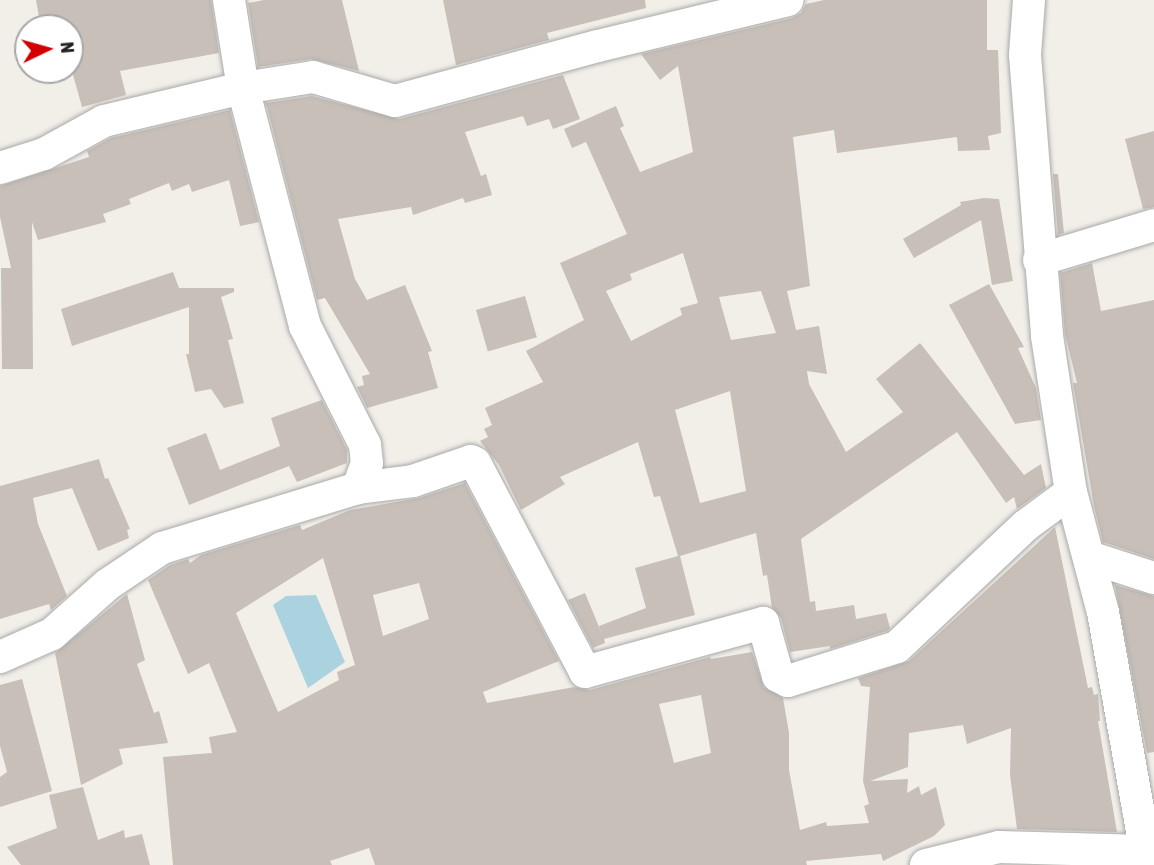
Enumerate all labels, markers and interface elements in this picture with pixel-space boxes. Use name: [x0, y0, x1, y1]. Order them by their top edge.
north arrow: [14, 14, 84, 84]
text: N: [56, 41, 79, 54]

